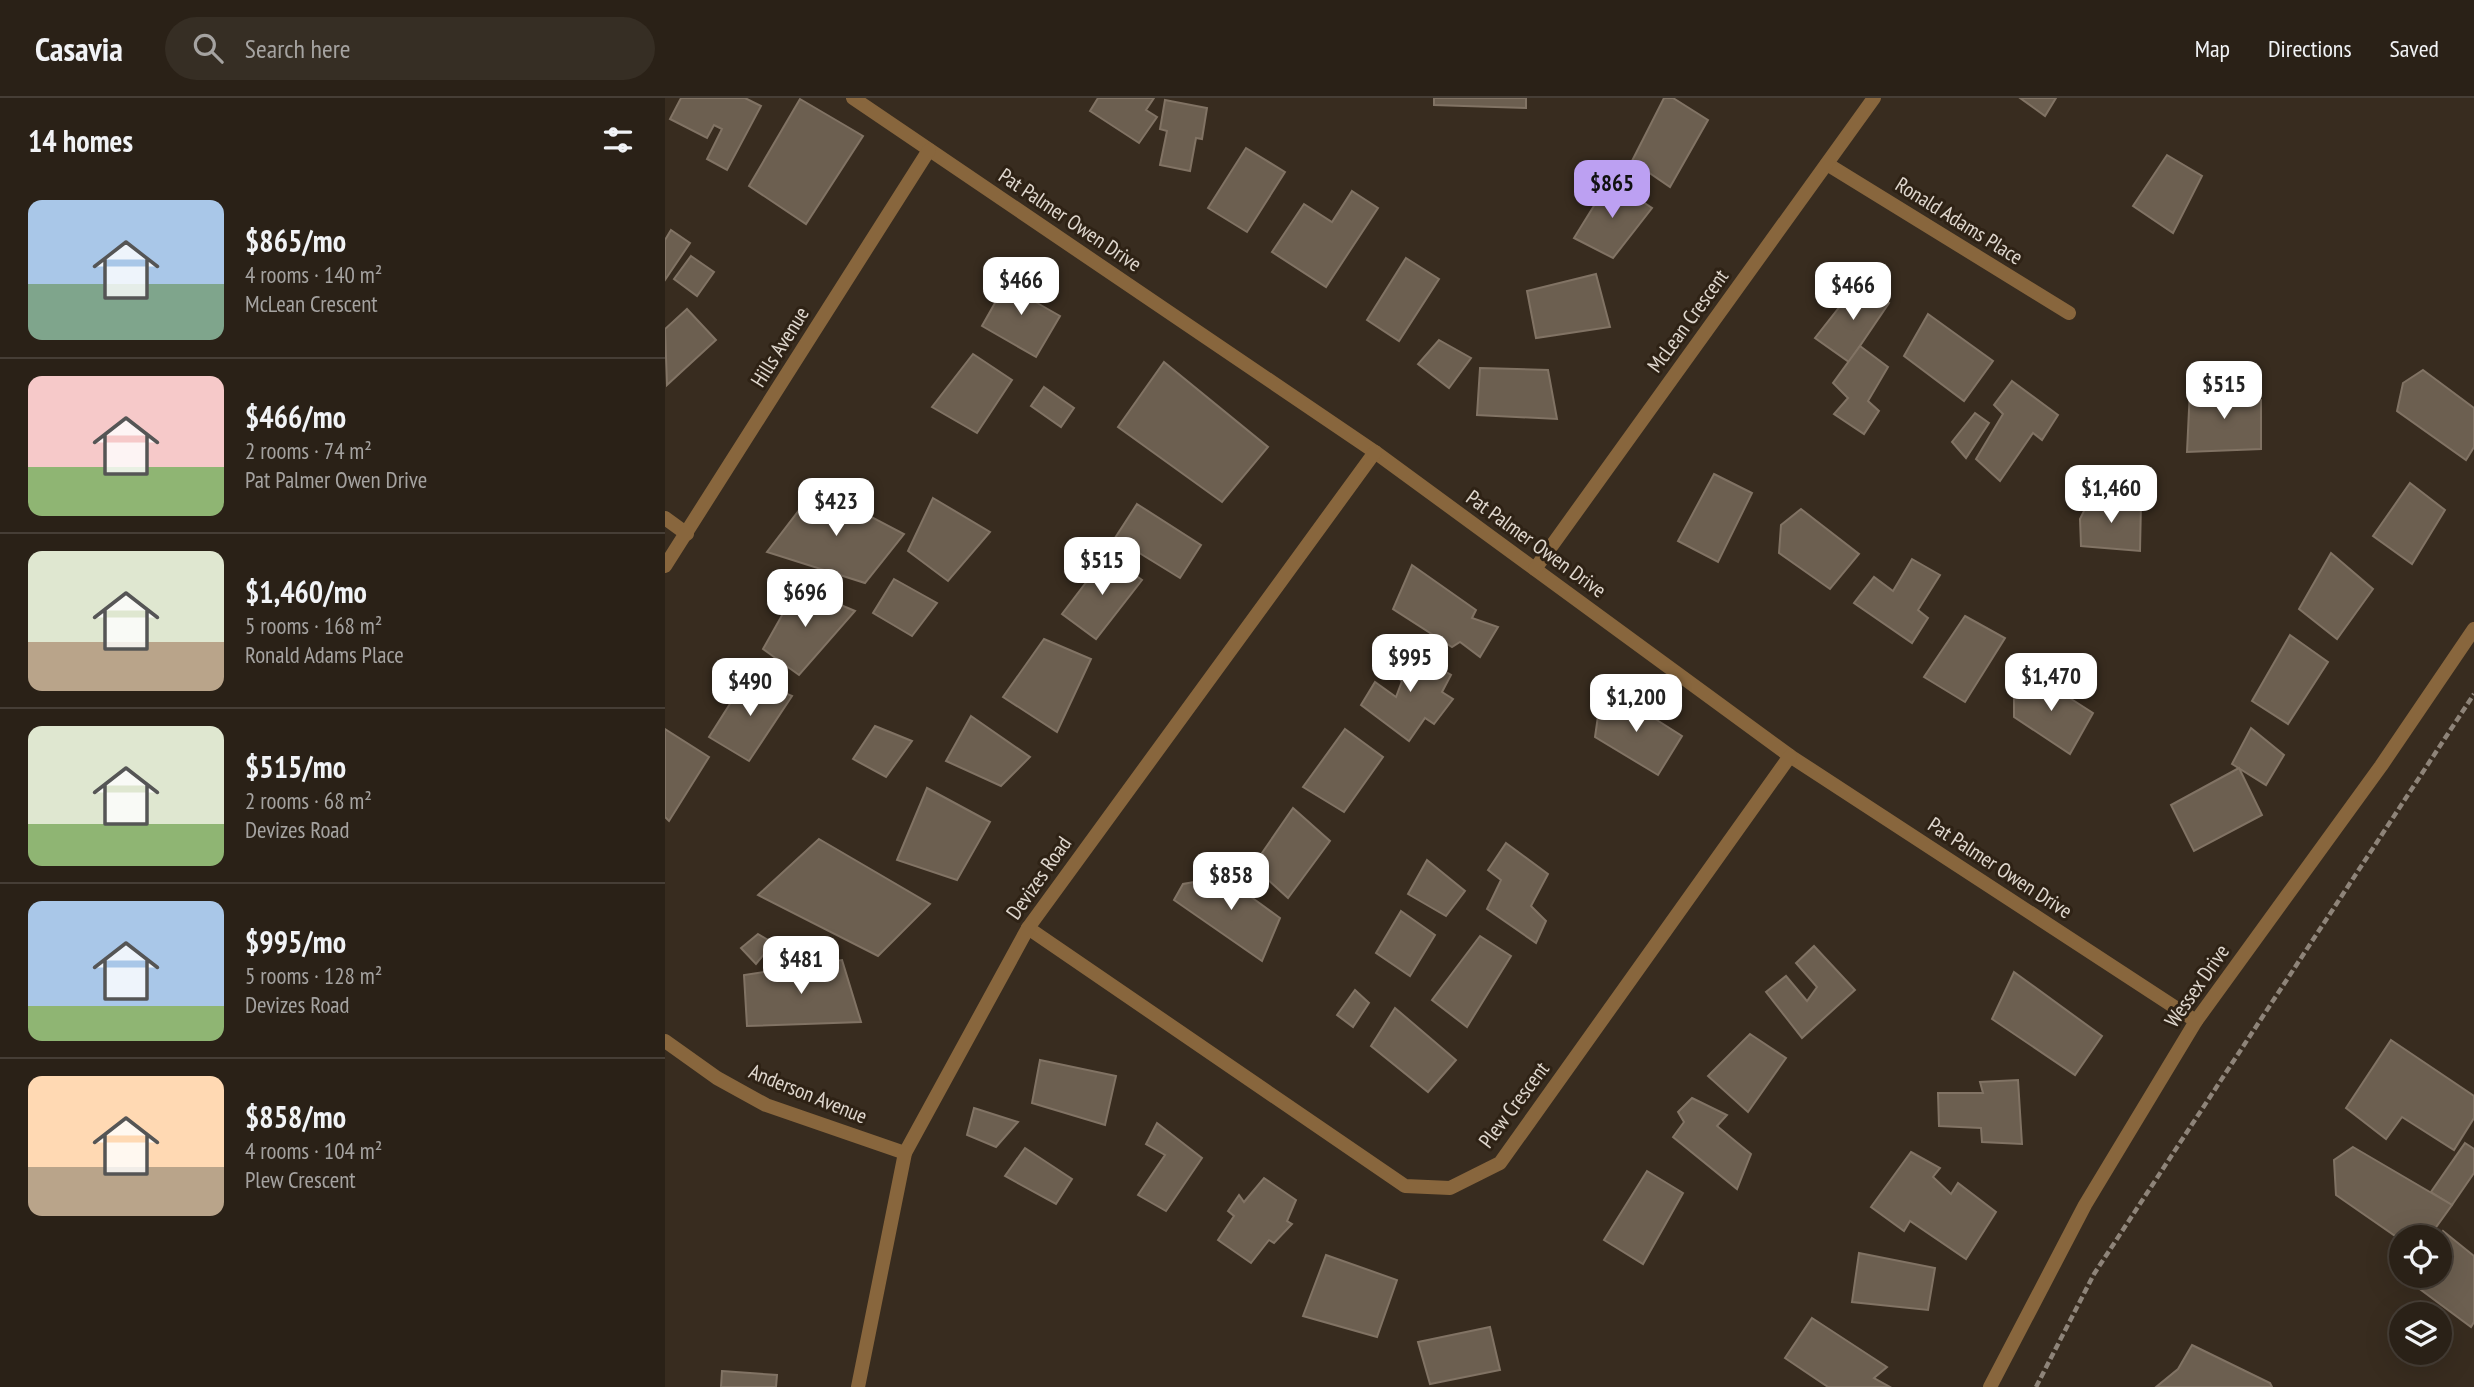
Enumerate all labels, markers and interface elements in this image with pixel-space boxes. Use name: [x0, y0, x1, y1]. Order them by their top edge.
search box: [165, 17, 655, 80]
text: Casavia: [35, 27, 123, 70]
icon: search: [189, 29, 227, 67]
text: Search here: [245, 32, 351, 65]
text: Map: [2195, 33, 2230, 64]
text: Directions: [2268, 33, 2352, 64]
text: Saved: [2390, 33, 2439, 64]
text: 14 homes: [28, 121, 133, 160]
icon: filters: [599, 121, 637, 159]
pin: $865: [1571, 160, 1653, 220]
street label: Pat Palmer Owen Drive: [994, 162, 1147, 277]
text: $865: [1590, 168, 1634, 197]
street label: Ronald Adams Place: [1891, 171, 2028, 270]
text: $865/mo: [245, 221, 346, 260]
icon: home: [84, 228, 168, 312]
pin: $466: [980, 258, 1062, 317]
text: 4 rooms · 140 m²: [245, 260, 382, 289]
pin: $466: [1812, 262, 1894, 322]
street label: McLean Crescent: [1641, 264, 1734, 378]
text: $466: [999, 265, 1043, 294]
text: $466: [1831, 270, 1875, 299]
text: McLean Crescent: [245, 289, 378, 318]
street label: Hills Avenue: [744, 302, 815, 392]
pin: $515: [2183, 362, 2265, 421]
text: $515: [2202, 369, 2246, 398]
text: $466/mo: [245, 397, 346, 436]
icon: home: [84, 404, 168, 488]
text: 2 rooms · 74 m²: [245, 436, 372, 465]
text: Pat Palmer Owen Drive: [245, 465, 427, 494]
pin: $1,460: [2054, 466, 2168, 525]
text: $1,460: [2081, 473, 2141, 502]
pin: $423: [795, 478, 877, 538]
street label: Pat Palmer Owen Drive: [1461, 484, 1612, 603]
text: $423: [814, 486, 858, 515]
pin: $515: [1061, 538, 1143, 597]
text: $515: [1080, 545, 1124, 574]
pin: $696: [764, 570, 846, 629]
text: $1,460/mo: [245, 572, 367, 611]
text: $696: [783, 577, 827, 606]
icon: home: [84, 579, 168, 663]
text: 5 rooms · 168 m²: [245, 611, 382, 640]
pin: $995: [1369, 634, 1451, 694]
text: Ronald Adams Place: [245, 640, 404, 669]
text: $995: [1388, 642, 1432, 671]
pin: $1,470: [1994, 654, 2108, 713]
pin: $490: [709, 658, 791, 718]
text: $1,470: [2021, 661, 2081, 690]
text: $490: [728, 666, 772, 695]
pin: $1,200: [1579, 674, 1693, 734]
text: $1,200: [1606, 682, 1666, 711]
text: $515/mo: [245, 747, 346, 786]
icon: home: [84, 754, 168, 838]
text: 2 rooms · 68 m²: [245, 786, 372, 815]
street label: Pat Palmer Owen Drive: [1923, 811, 2077, 924]
text: Devizes Road: [245, 815, 350, 844]
street label: Devizes Road: [1000, 831, 1077, 925]
pin: $858: [1190, 852, 1272, 912]
text: $858: [1209, 860, 1253, 889]
text: $995/mo: [245, 922, 346, 961]
icon: home: [84, 929, 168, 1013]
pin: $481: [760, 936, 842, 996]
street label: Wessex Drive: [2158, 939, 2235, 1032]
text: $481: [779, 944, 823, 973]
text: 5 rooms · 128 m²: [245, 961, 382, 990]
text: Devizes Road: [245, 990, 350, 1019]
street label: Plew Crescent: [1472, 1056, 1555, 1153]
street label: Anderson Avenue: [745, 1058, 871, 1129]
text: $858/mo: [245, 1097, 346, 1136]
icon: home: [84, 1104, 168, 1188]
text: 4 rooms · 104 m²: [245, 1136, 382, 1165]
text: Plew Crescent: [245, 1165, 356, 1194]
map controls: [2389, 1225, 2452, 1365]
button: locate: [2389, 1225, 2452, 1288]
button: layers: [2389, 1302, 2452, 1365]

